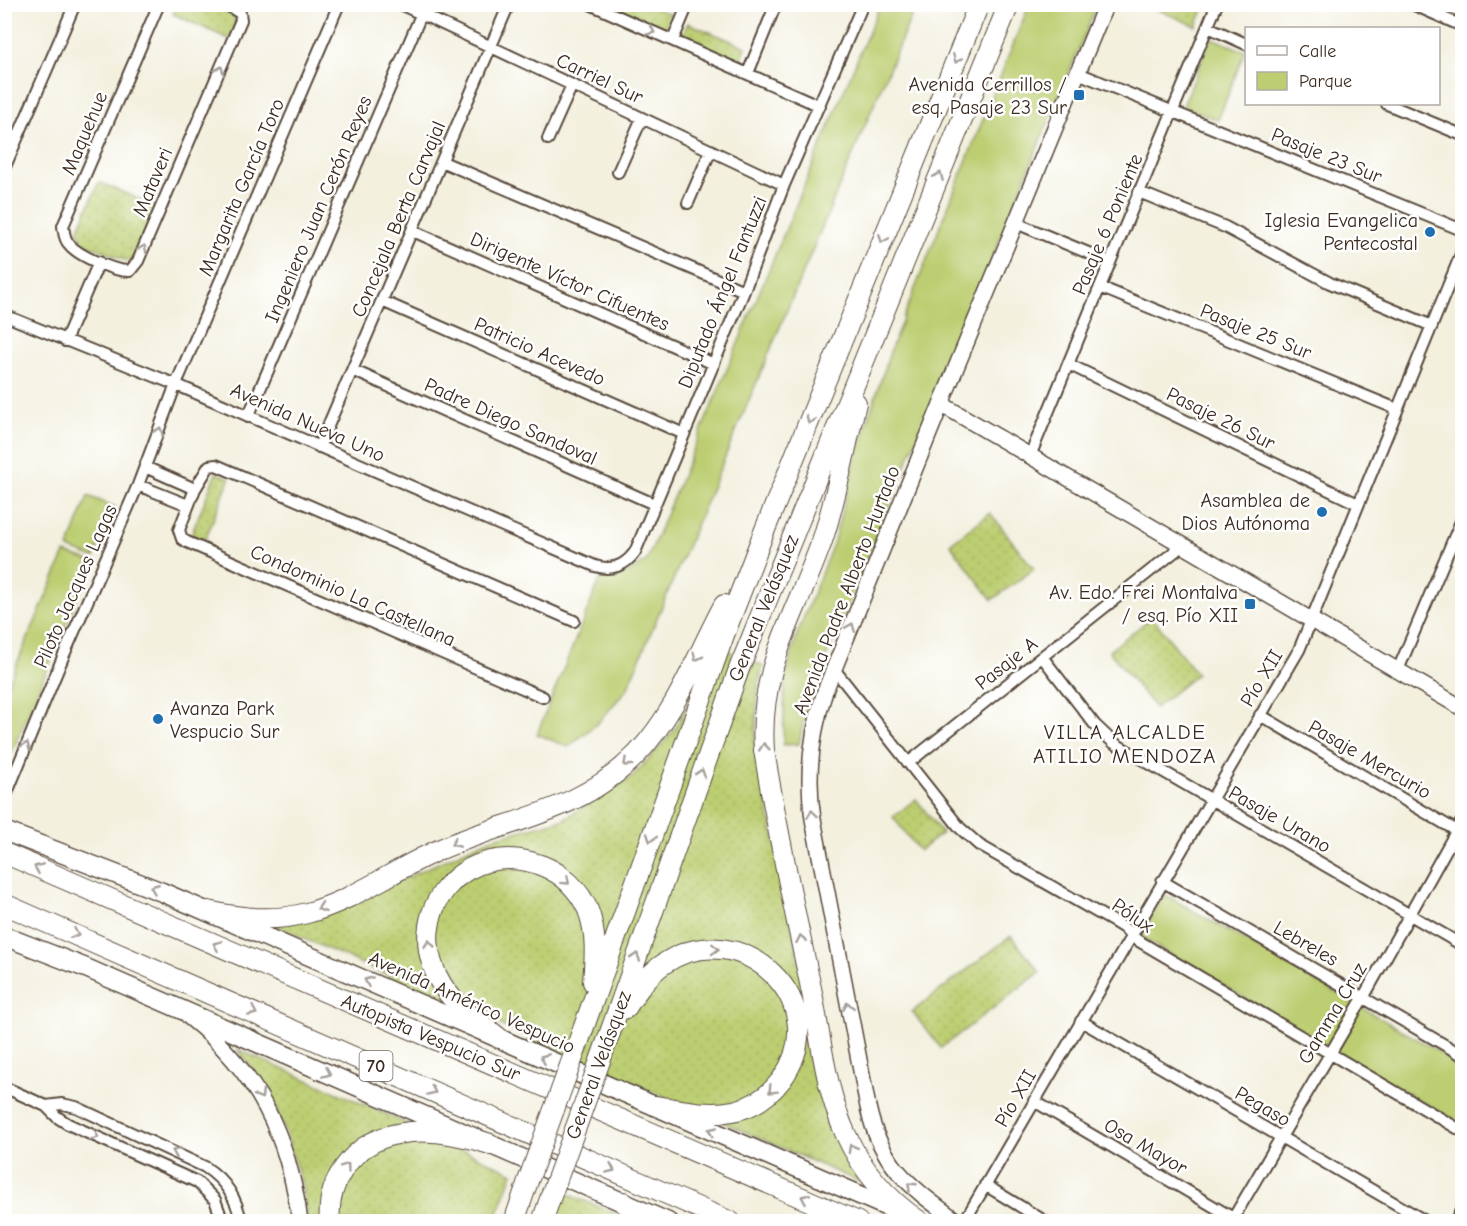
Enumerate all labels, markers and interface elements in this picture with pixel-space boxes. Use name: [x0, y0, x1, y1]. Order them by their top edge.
one-way arrow: [645, 24, 656, 36]
legend: [1245, 27, 1440, 105]
text: Calle: [1299, 41, 1336, 62]
street label: Carriel Sur: [553, 48, 647, 109]
one-way arrow: [952, 52, 964, 63]
one-way arrow: [213, 65, 225, 76]
text: Parque: [1299, 71, 1352, 92]
place label: Avenida Cerrillos / esq. Pasaje 23 Sur: [909, 73, 1067, 119]
street label: Maquehue: [57, 88, 112, 178]
marker: Avenida Cerrillos / esq. Pasaje 23 Sur: [1072, 88, 1086, 102]
street label: Ingeniero Juan Cerón Reyes: [260, 92, 377, 326]
street label: Margarita García Toro: [194, 95, 289, 279]
street label: Concejala Berta Carvajal: [347, 118, 450, 321]
street label: Pasaje 23 Sur: [1268, 123, 1385, 188]
street label: Mataveri: [128, 144, 177, 220]
street label: Pasaje 6 Poniente: [1067, 150, 1148, 298]
one-way arrow: [932, 171, 944, 182]
street label: Diputado Ángel Fantuzzi: [672, 192, 772, 392]
place label: Iglesia Evangelica Pentecostal: [1264, 209, 1418, 255]
marker: Iglesia Evangelica Pentecostal: [1423, 225, 1437, 239]
street label: Dirigente Víctor Cifuentes: [467, 227, 673, 336]
one-way arrow: [878, 233, 890, 244]
one-way arrow: [136, 244, 148, 255]
street label: Pasaje 25 Sur: [1197, 299, 1315, 364]
street label: Patricio Acevedo: [471, 312, 609, 391]
street label: Padre Diego Sandoval: [421, 373, 601, 470]
street label: Avenida Nueva Uno: [227, 378, 389, 467]
street label: Pasaje 26 Sur: [1163, 382, 1279, 455]
one-way arrow: [804, 414, 817, 424]
one-way arrow: [152, 426, 164, 437]
street label: Avenida Padre Alberto Hurtado: [788, 463, 905, 718]
place label: Asamblea de Dios Autónoma: [1181, 489, 1310, 535]
street label: Piloto Jacques Lagas: [29, 501, 122, 672]
marker: Asamblea de Dios Autónoma: [1315, 505, 1329, 519]
street label: General Velásquez: [724, 531, 803, 685]
street label: Condominio La Castellana: [247, 540, 459, 651]
place label: Av. Edo. Frei Montalva / esq. Pío XII: [1049, 581, 1238, 627]
marker: Av. Edo. Frei Montalva / esq. Pío XII: [1243, 597, 1257, 611]
one-way arrow: [844, 622, 857, 632]
street label: Pasaje A: [971, 632, 1042, 695]
street label: Pío XII: [1236, 645, 1287, 711]
one-way arrow: [693, 651, 704, 662]
place label: Avanza Park Vespucio Sur: [170, 697, 279, 743]
marker: Avanza Park Vespucio Sur: [151, 712, 165, 726]
street label: Pasaje Mercurio: [1304, 715, 1435, 804]
district label: VILLA ALCALDE ATILIO MENDOZA: [1033, 720, 1217, 768]
one-way arrow: [19, 741, 31, 752]
one-way arrow: [758, 743, 771, 752]
one-way arrow: [623, 756, 634, 767]
one-way arrow: [693, 768, 706, 779]
street label: Pasaje Urano: [1225, 781, 1335, 858]
one-way arrow: [807, 810, 819, 819]
one-way arrow: [645, 832, 658, 843]
one-way arrow: [451, 836, 462, 848]
one-way arrow: [34, 863, 45, 875]
one-way arrow: [560, 874, 570, 885]
one-way arrow: [150, 884, 161, 896]
street label: Pólux: [1108, 893, 1158, 938]
one-way arrow: [316, 901, 327, 914]
street label: Lebreles: [1269, 916, 1342, 971]
one-way arrow: [68, 927, 79, 939]
one-way arrow: [795, 934, 808, 944]
one-way arrow: [423, 939, 436, 948]
one-way arrow: [213, 940, 224, 952]
one-way arrow: [711, 943, 720, 956]
street label: Avenida Américo Vespucio: [365, 946, 579, 1058]
one-way arrow: [629, 952, 642, 963]
street label: Gamma Cruz: [1293, 958, 1372, 1068]
one-way arrow: [363, 976, 374, 988]
street label: General Velásquez: [561, 988, 636, 1142]
street label: Autopista Vespucio Sur: [338, 989, 524, 1086]
one-way arrow: [842, 1001, 855, 1011]
one-way arrow: [247, 1005, 258, 1017]
road number: 70: [360, 1051, 392, 1081]
one-way arrow: [540, 1053, 551, 1065]
street label: Pío XII: [990, 1065, 1041, 1131]
one-way arrow: [321, 1066, 332, 1078]
street label: Pegaso: [1231, 1081, 1295, 1131]
one-way arrow: [768, 1082, 779, 1093]
one-way arrow: [426, 1083, 437, 1095]
one-way arrow: [253, 1089, 265, 1099]
street label: Osa Mayor: [1100, 1113, 1192, 1180]
one-way arrow: [707, 1126, 718, 1138]
one-way arrow: [89, 1129, 100, 1141]
one-way arrow: [848, 1143, 859, 1154]
one-way arrow: [171, 1148, 182, 1160]
one-way arrow: [604, 1161, 615, 1173]
one-way arrow: [339, 1162, 350, 1173]
one-way arrow: [908, 1182, 918, 1193]
one-way arrow: [800, 1193, 811, 1205]

